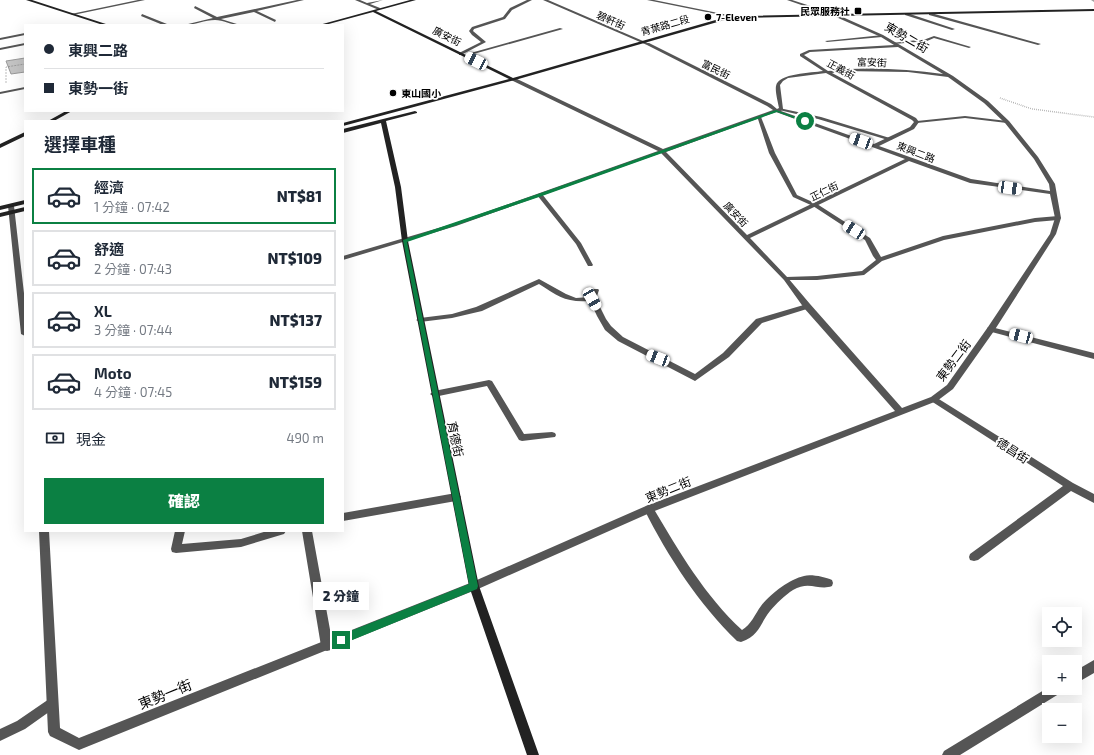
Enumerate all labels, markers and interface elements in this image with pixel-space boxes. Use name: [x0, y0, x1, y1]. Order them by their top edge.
place label: 民眾服務社: [800, 5, 850, 17]
marker: 民眾服務社: [853, 6, 863, 16]
street label: 碧軒街: [595, 9, 627, 31]
place label: 7-Eleven: [716, 11, 757, 23]
street label: 青葉路二段: [639, 12, 691, 38]
marker: 7-Eleven: [703, 12, 713, 22]
street label: 東勢二街: [883, 19, 931, 55]
street label: 廣安街: [431, 24, 463, 48]
text: 東興二路: [68, 41, 128, 59]
car: [463, 50, 489, 72]
street label: 富安街: [857, 55, 887, 69]
street label: 富民街: [700, 57, 732, 81]
street label: 正義街: [825, 57, 857, 81]
text: 東勢一街: [68, 79, 128, 97]
place label: 東山國小: [401, 87, 442, 99]
marker: 東山國小: [388, 88, 398, 98]
route start: [796, 112, 814, 130]
car: [848, 131, 874, 151]
text: 選擇車種: [44, 133, 116, 155]
street label: 東興二路: [895, 139, 937, 165]
icon: car: [46, 178, 82, 214]
text: 經濟: [94, 178, 124, 196]
street label: 正仁街: [808, 179, 840, 203]
car: [997, 180, 1023, 196]
text: NT$81: [277, 187, 322, 205]
text: 1 分鐘 · 07:42: [94, 199, 170, 215]
street label: 廣安街: [721, 199, 751, 229]
car: [841, 218, 867, 242]
icon: car: [46, 240, 82, 276]
text: 舒適: [94, 240, 124, 258]
text: NT$109: [268, 249, 322, 267]
text: 2 分鐘 · 07:43: [94, 261, 172, 277]
car: [581, 286, 603, 312]
icon: car: [46, 302, 82, 338]
text: XL: [94, 302, 112, 320]
text: NT$137: [270, 311, 322, 329]
text: 3 分鐘 · 07:44: [94, 322, 173, 338]
car: [1008, 327, 1034, 345]
street label: 東勢二街: [933, 337, 973, 383]
car: [645, 348, 671, 368]
icon: car: [46, 364, 82, 400]
text: Moto: [94, 364, 132, 382]
text: NT$159: [269, 373, 322, 391]
text: 4 分鐘 · 07:45: [94, 384, 172, 400]
street label: 育德街: [445, 420, 467, 458]
icon: cash: [44, 427, 66, 449]
text: 現金: [76, 430, 106, 448]
text: 490 m: [286, 430, 324, 446]
street label: 德昌街: [994, 434, 1032, 466]
street label: 東勢二街: [643, 474, 693, 504]
button: 確認: [44, 478, 324, 524]
callout: 2 分鐘: [313, 582, 369, 610]
text: 2 分鐘: [323, 588, 359, 604]
map controls: [1042, 607, 1082, 743]
button: locate: [1042, 607, 1082, 647]
route end: [332, 631, 350, 649]
button: +: [1042, 655, 1082, 695]
street label: 東勢一街: [136, 676, 194, 712]
button: −: [1042, 703, 1082, 743]

